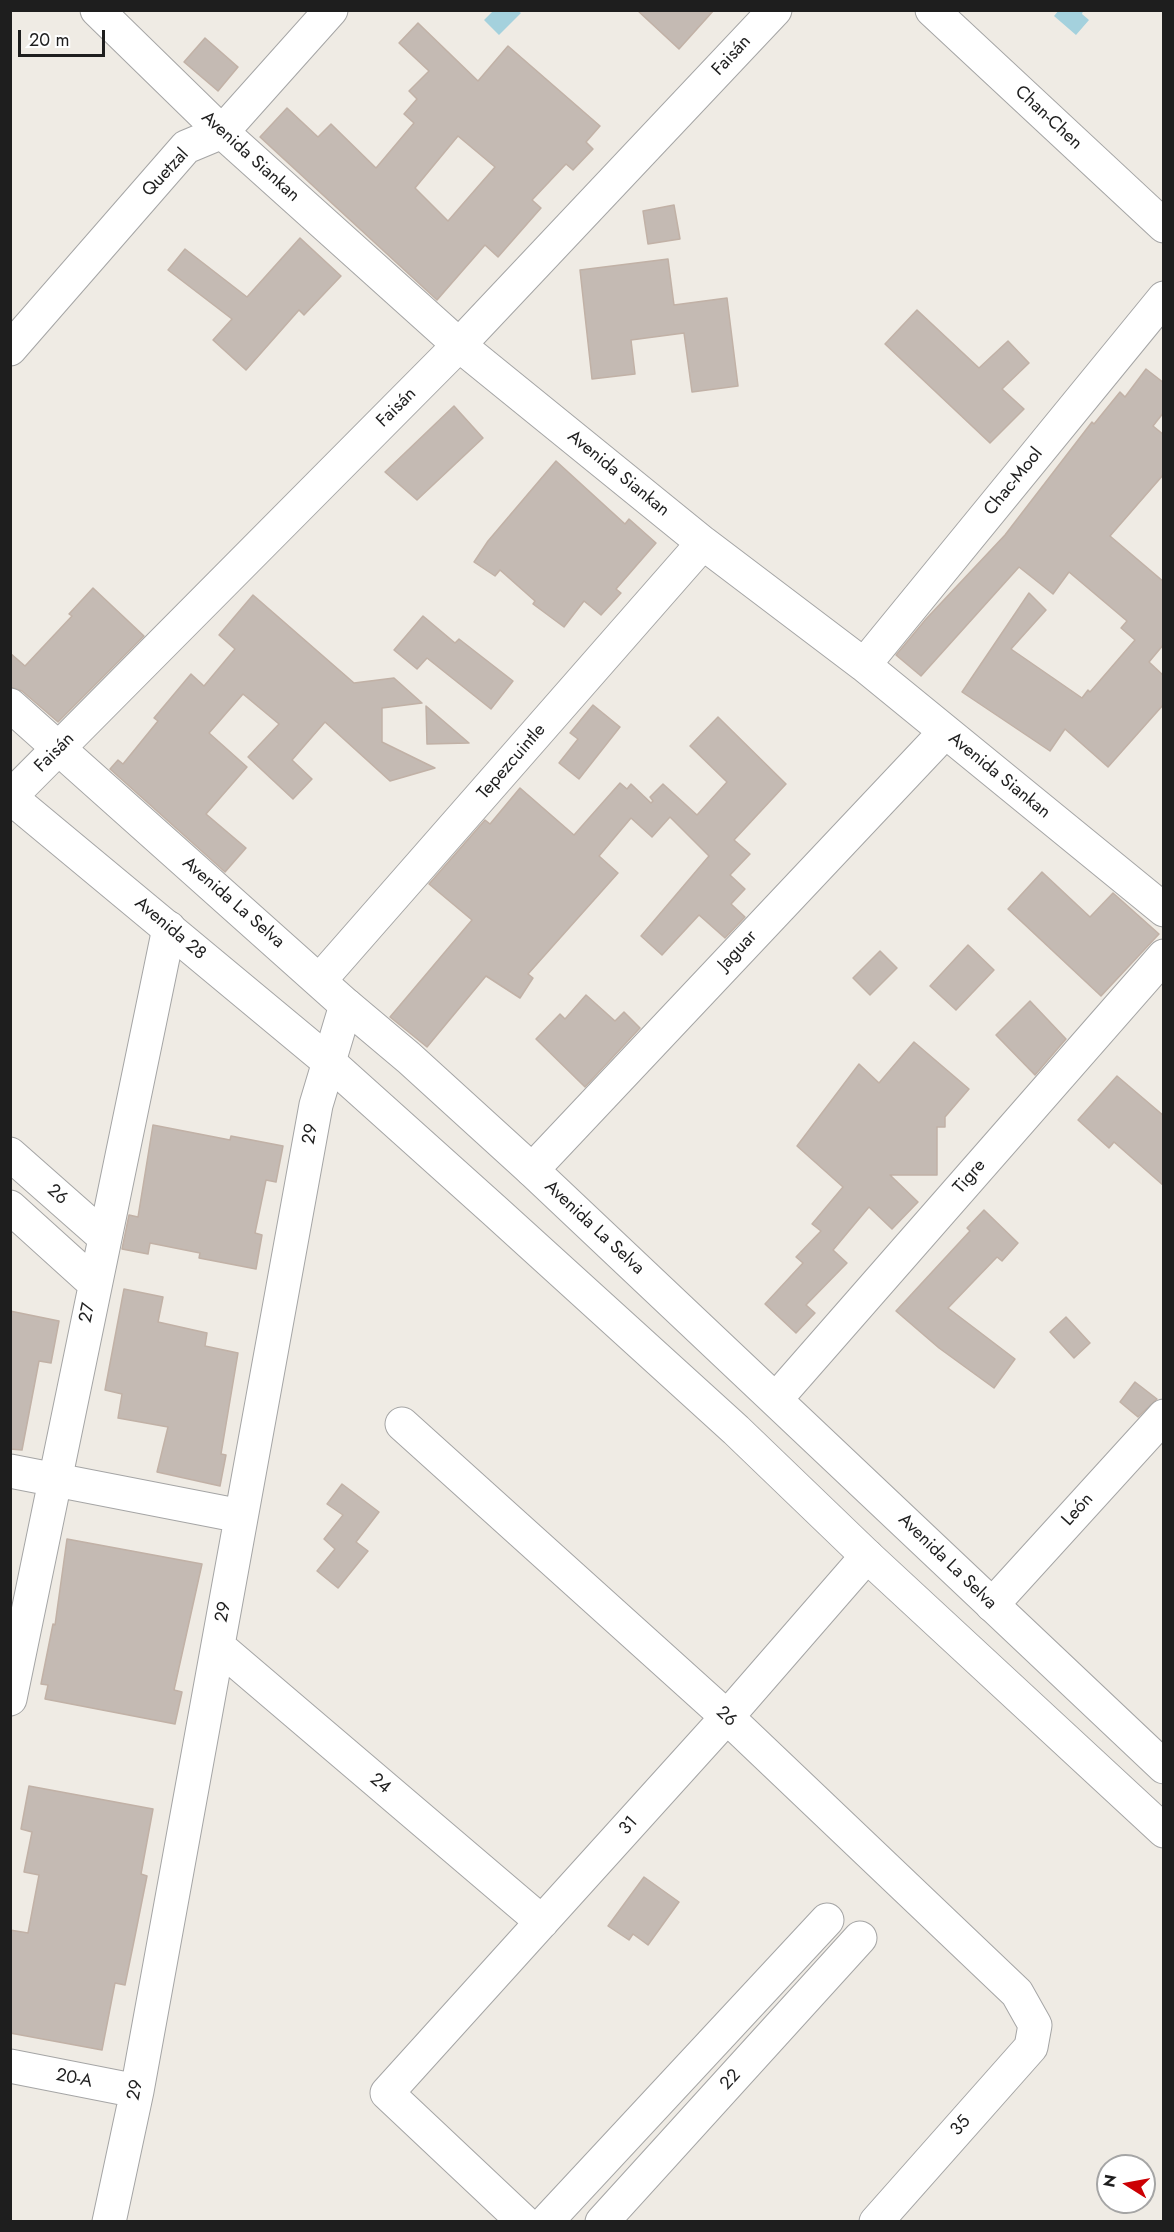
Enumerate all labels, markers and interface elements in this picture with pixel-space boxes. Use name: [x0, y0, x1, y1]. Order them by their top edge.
scale bar: [21, 18, 108, 56]
text: 20 m: [29, 27, 69, 53]
street label: Faisán: [708, 31, 756, 81]
street label: Chan-Chen: [1010, 81, 1086, 155]
street label: Avenida Siankan: [196, 107, 304, 207]
street label: Quetzal: [138, 144, 194, 202]
street label: Faisán: [373, 384, 421, 432]
street label: Avenida Siankan: [563, 426, 673, 522]
street label: Chac-Mool: [980, 444, 1048, 520]
street label: Tepezcuintle: [473, 720, 551, 804]
street label: Avenida Siankan: [944, 728, 1054, 824]
street label: Faisán: [31, 729, 79, 777]
street label: Avenida La Selva: [177, 853, 289, 953]
street label: Avenida 28: [130, 893, 210, 965]
street label: Jaguar: [714, 926, 762, 976]
street label: 29: [299, 1122, 323, 1146]
street label: Tigre: [949, 1155, 991, 1199]
street label: Avenida La Selva: [540, 1176, 648, 1280]
street label: 26: [42, 1180, 72, 1210]
street label: 27: [75, 1301, 101, 1325]
street label: León: [1058, 1489, 1098, 1531]
street label: Avenida La Selva: [893, 1510, 1001, 1614]
street label: 29: [211, 1600, 237, 1624]
street label: 26: [711, 1702, 741, 1732]
street label: 24: [365, 1769, 395, 1799]
street label: 31: [615, 1812, 643, 1840]
street label: 20-A: [54, 2065, 94, 2093]
street label: 22: [716, 2065, 746, 2095]
street label: 29: [123, 2078, 149, 2102]
street label: 35: [946, 2111, 976, 2141]
north arrow: [1096, 2154, 1156, 2214]
text: N: [1097, 2172, 1122, 2189]

